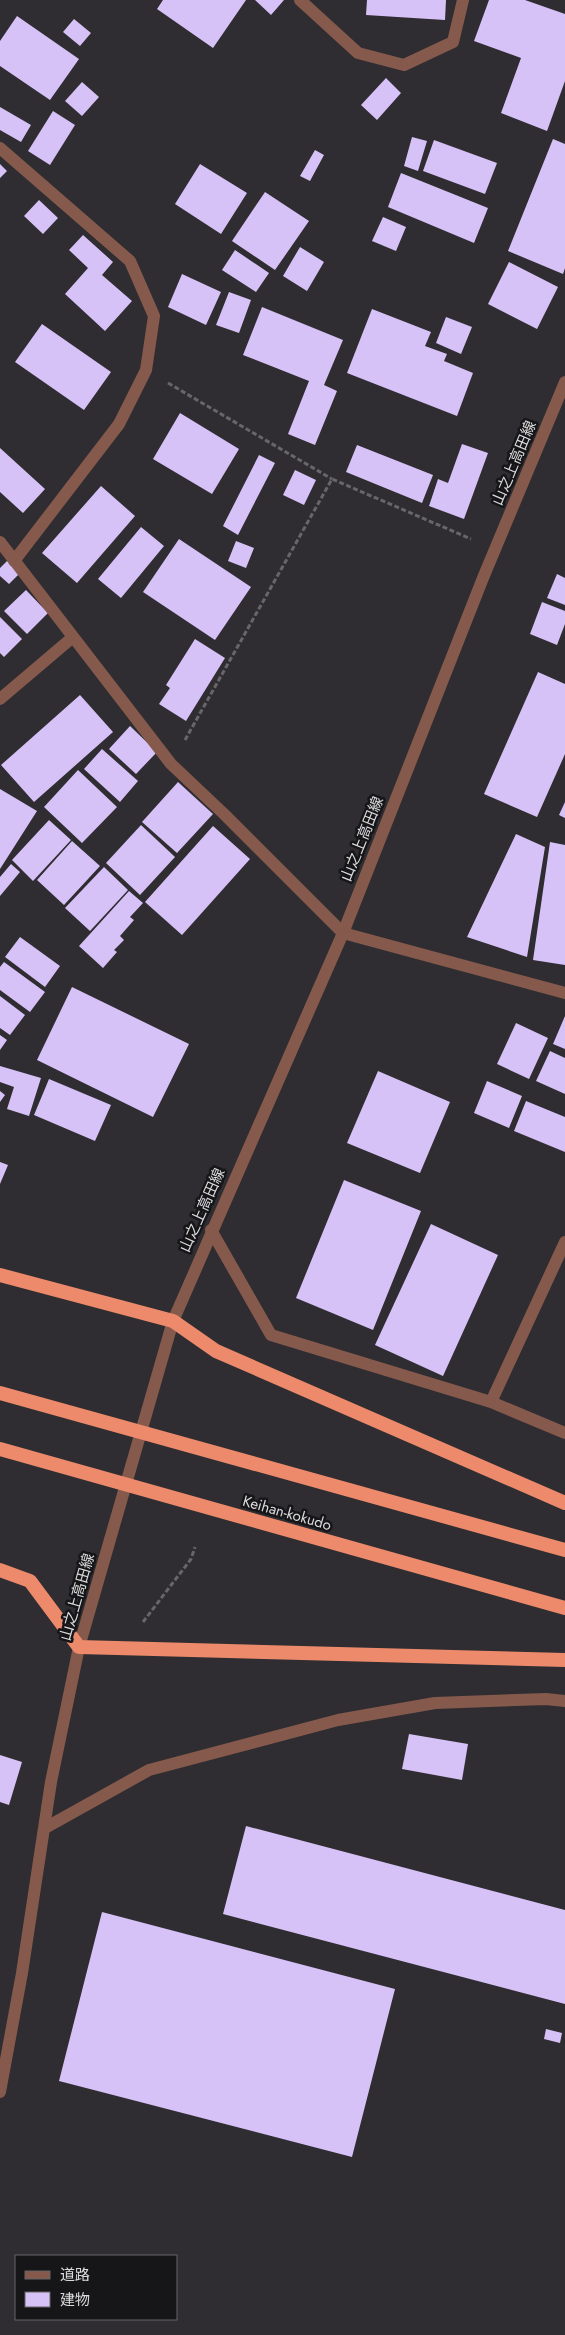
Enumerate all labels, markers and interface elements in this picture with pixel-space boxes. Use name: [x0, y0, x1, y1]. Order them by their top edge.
street label: 山之上高田線: [486, 417, 542, 509]
street label: 山之上高田線: [335, 793, 389, 885]
street label: 山之上高田線: [174, 1164, 230, 1256]
street label: Keihan-kokudo: [240, 1490, 334, 1536]
street label: 山之上高田線: [54, 1551, 100, 1643]
legend: [15, 2255, 178, 2320]
text: 道路: [60, 2264, 90, 2286]
text: 建物: [60, 2289, 90, 2311]

